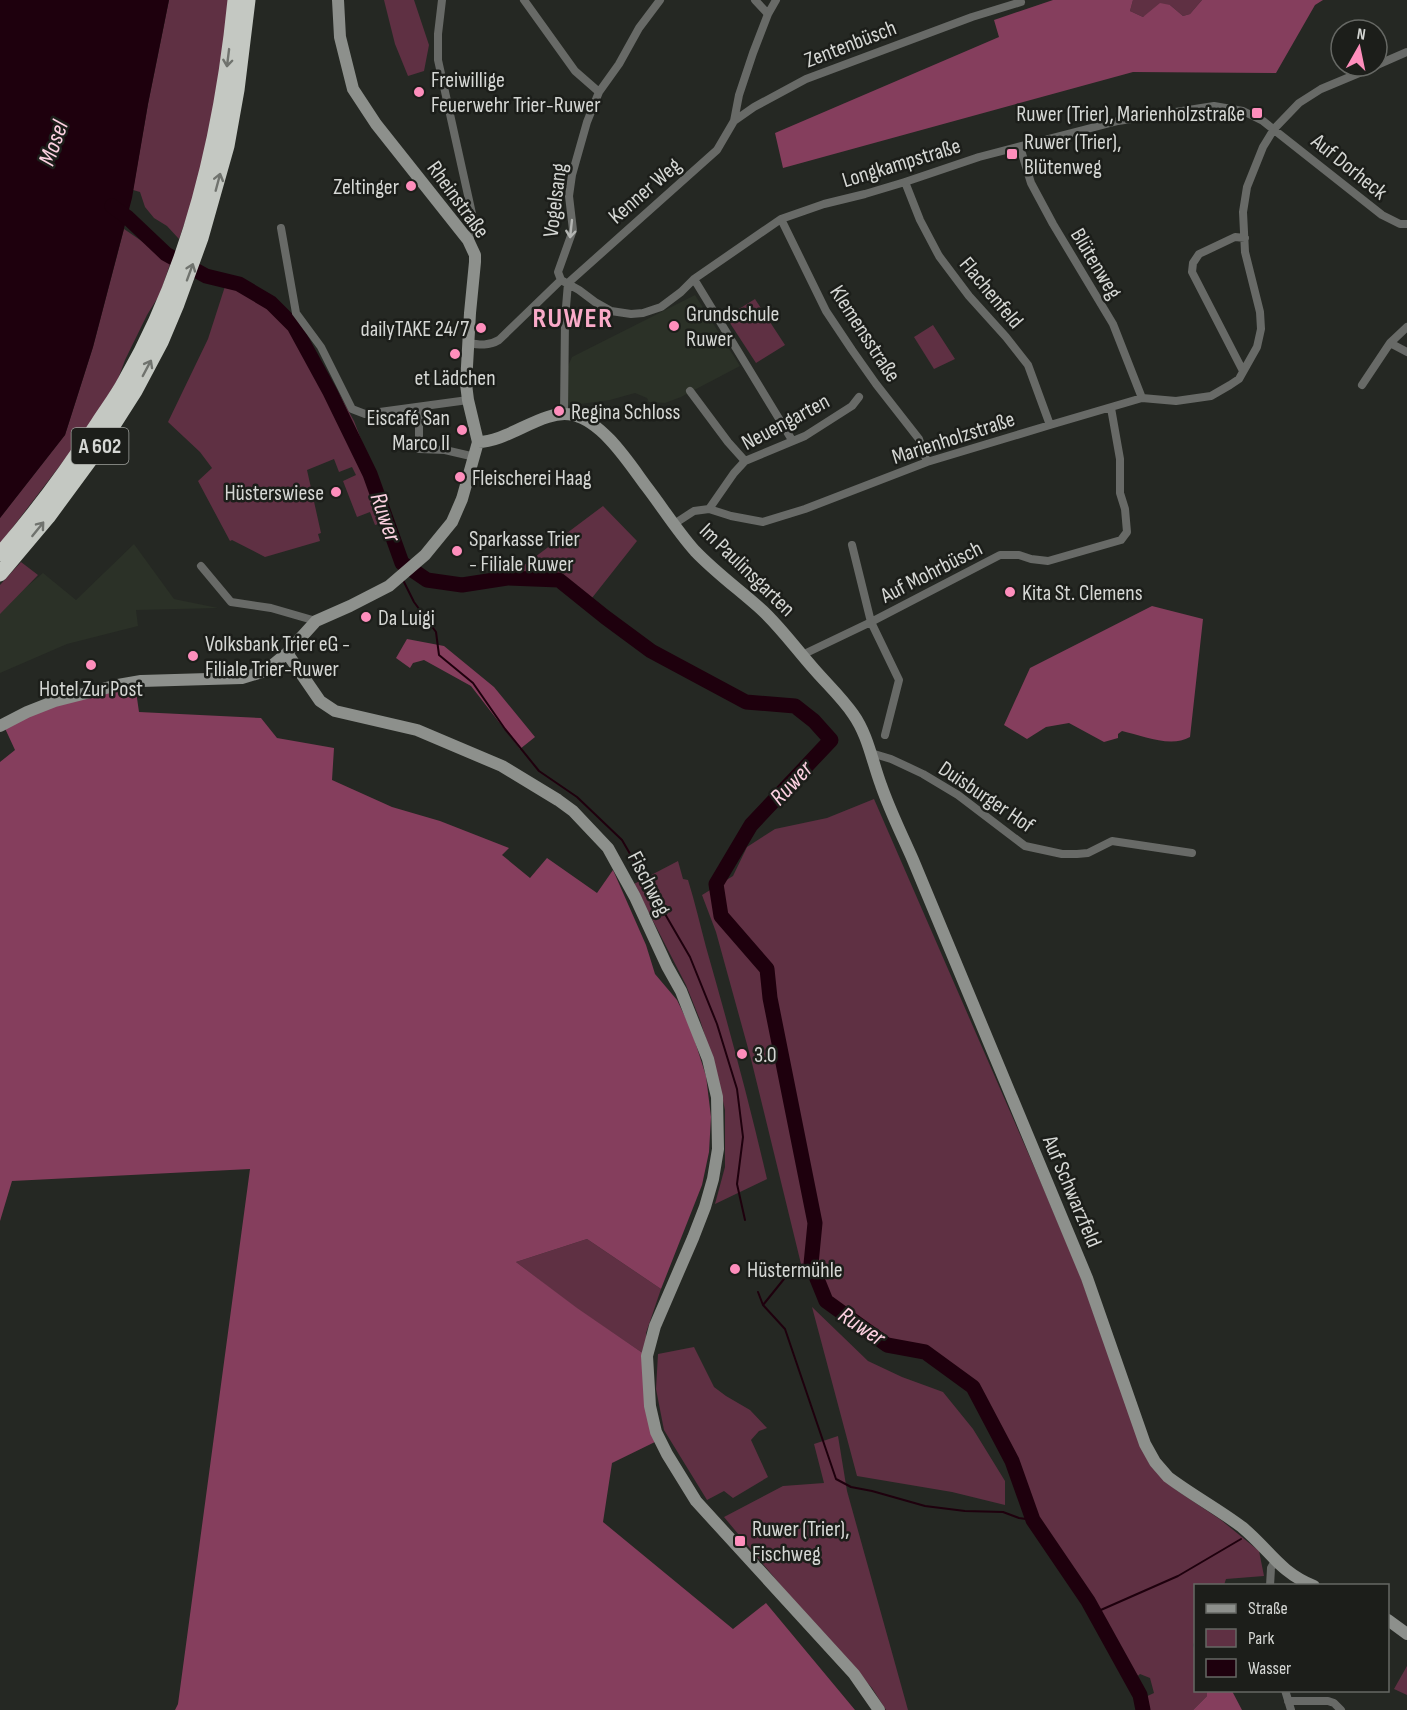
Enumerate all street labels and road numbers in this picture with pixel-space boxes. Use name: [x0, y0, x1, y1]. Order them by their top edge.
street label: Zentenbüsch: [801, 15, 900, 74]
street label: Auf Dorheck: [1305, 128, 1393, 206]
street label: Longkampstraße: [839, 133, 964, 194]
street label: Kenner Weg: [603, 152, 687, 230]
street label: Rheinstraße: [421, 156, 495, 244]
street label: Vogelsang: [538, 161, 573, 239]
street label: Blütenweg: [1064, 223, 1127, 304]
street label: Flachenfeld: [953, 252, 1029, 334]
street label: Klemensstraße: [823, 280, 906, 387]
street label: Neuengarten: [737, 388, 834, 457]
street label: Marienholzstraße: [888, 406, 1018, 471]
road number: A 602: [72, 428, 128, 464]
street label: Im Paulinsgarten: [693, 518, 801, 622]
street label: Auf Mohrbüsch: [875, 535, 987, 610]
street label: Duisburger Hof: [933, 755, 1040, 840]
street label: Fischweg: [621, 847, 676, 921]
street label: Auf Schwarzfeld: [1036, 1131, 1107, 1252]

